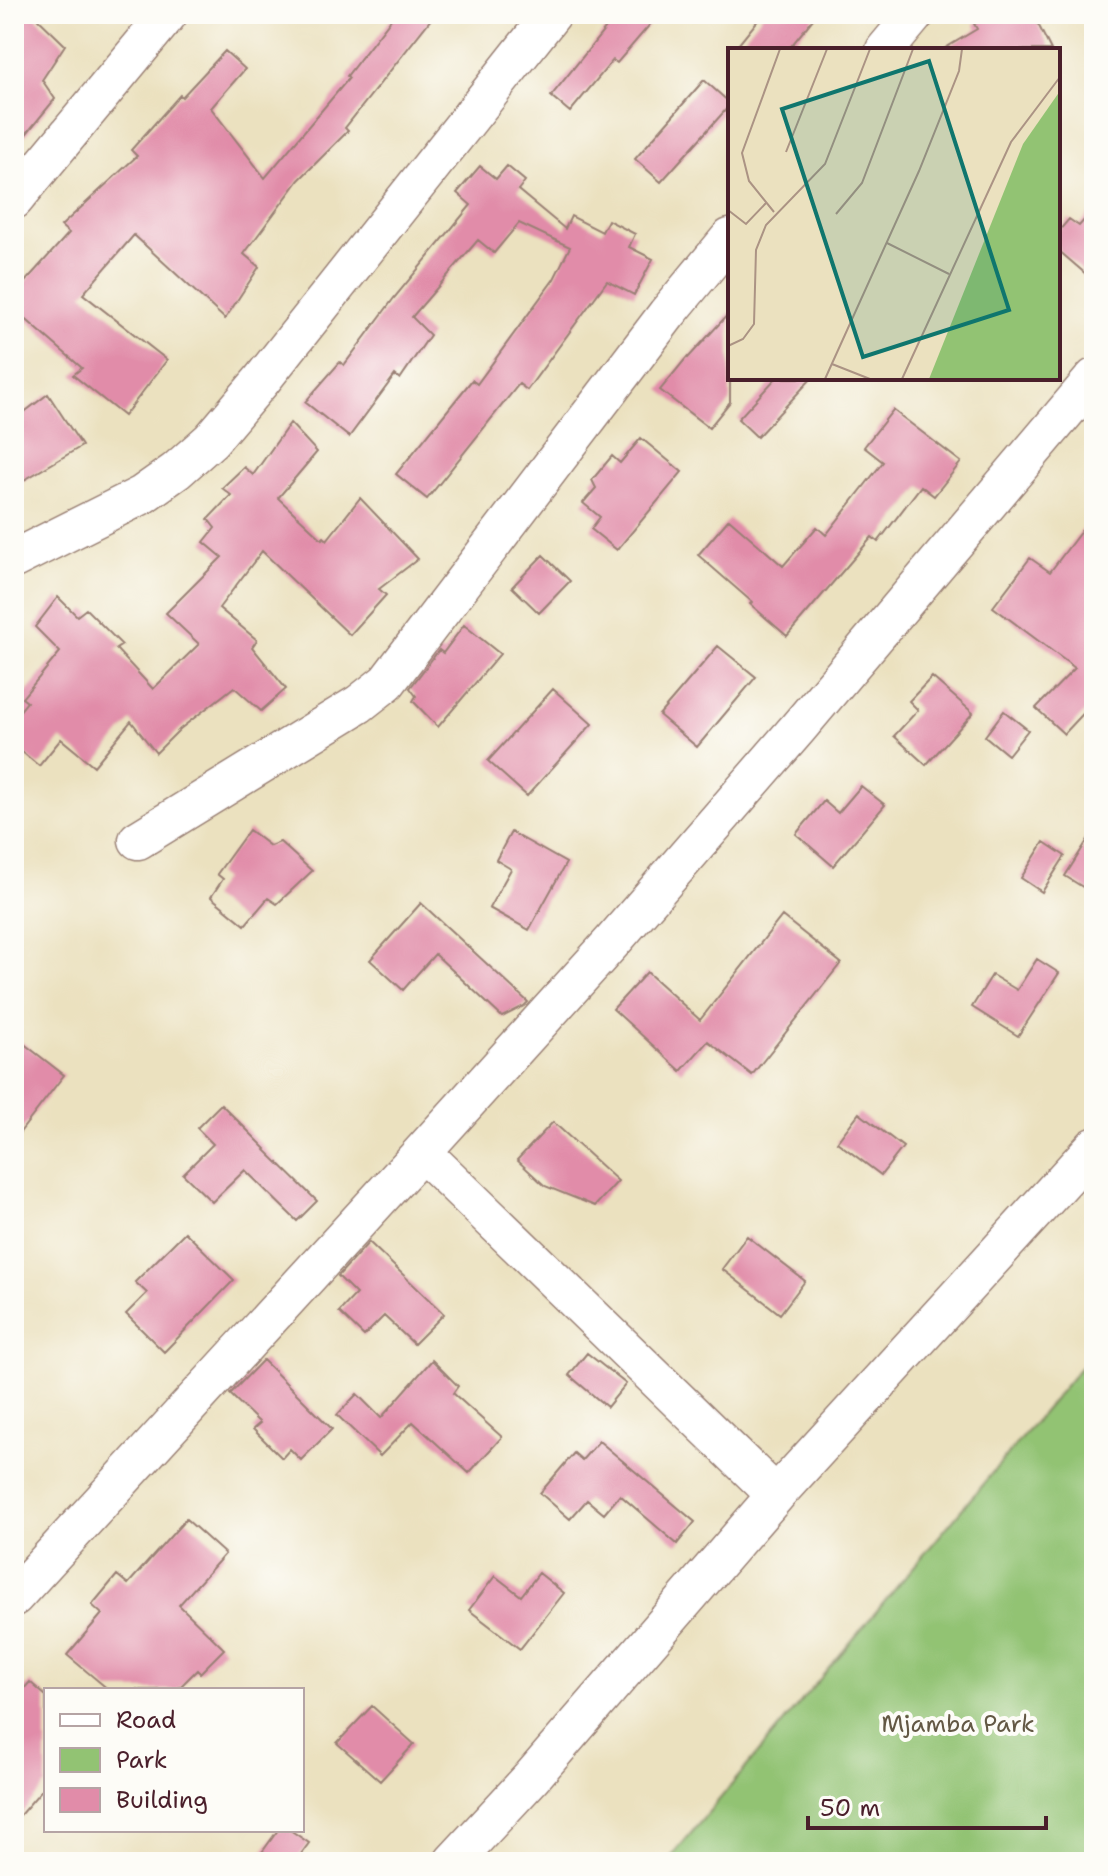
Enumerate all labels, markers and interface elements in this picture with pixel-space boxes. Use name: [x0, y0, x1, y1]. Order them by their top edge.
inset map: [728, 48, 1060, 380]
legend: [44, 1688, 304, 1832]
text: Road: [116, 1704, 176, 1736]
park label: Mjamba Park: [881, 1708, 1035, 1740]
text: Park: [116, 1744, 168, 1776]
scale bar: [808, 1780, 1046, 1830]
text: Building: [116, 1784, 208, 1816]
text: 50 m: [820, 1792, 880, 1824]

